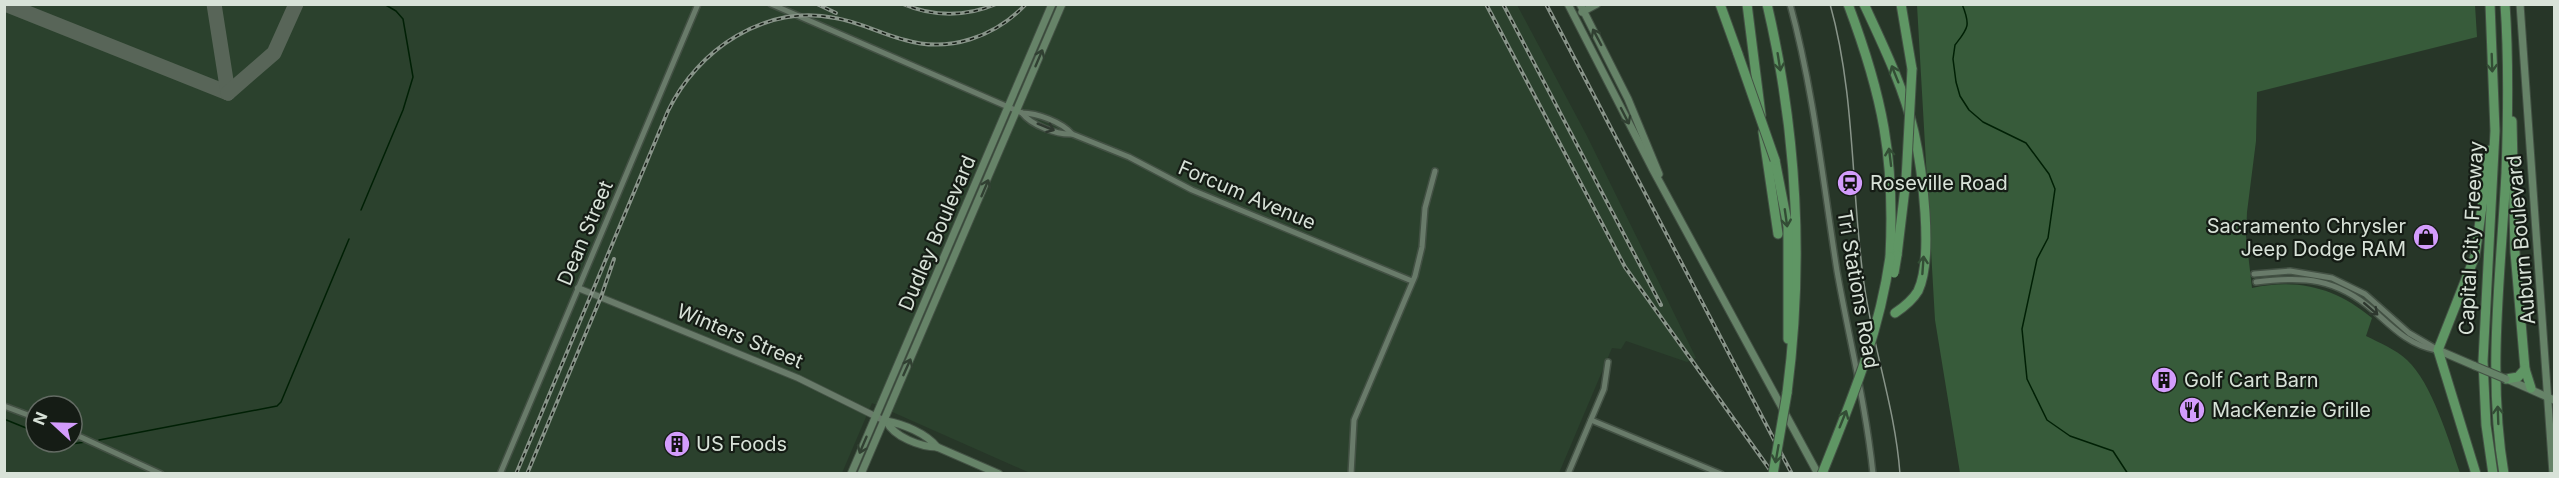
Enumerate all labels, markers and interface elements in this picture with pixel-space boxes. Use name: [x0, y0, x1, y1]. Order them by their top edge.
one-way arrow: [1591, 29, 1603, 46]
one-way arrow: [1034, 49, 1045, 67]
one-way arrow: [1774, 51, 1785, 71]
one-way arrow: [2487, 52, 2498, 72]
one-way arrow: [1889, 65, 1900, 84]
one-way arrow: [1620, 106, 1632, 124]
one-way arrow: [1036, 122, 1054, 133]
street label: Capital City Freeway: [2454, 140, 2488, 336]
one-way arrow: [1884, 147, 1895, 167]
street label: Dudley Boulevard: [893, 152, 981, 314]
street label: Auburn Boulevard: [2502, 154, 2540, 326]
street label: Forcum Avenue: [1175, 155, 1319, 235]
station icon: Roseville Road: [1835, 168, 1865, 198]
place label: Roseville Road: [1870, 171, 2008, 195]
street label: Dean Street: [552, 177, 618, 289]
one-way arrow: [980, 179, 991, 198]
one-way arrow: [1781, 207, 1792, 227]
street label: Tri Stations Road: [1832, 208, 1884, 370]
place label: Sacramento Chrysler Jeep Dodge RAM: [2207, 214, 2406, 261]
shop icon: Sacramento Chrysler Jeep Dodge RAM: [2411, 222, 2441, 252]
one-way arrow: [1918, 255, 1929, 275]
street label: Winters Street: [673, 299, 807, 374]
one-way arrow: [2363, 302, 2378, 316]
one-way arrow: [902, 358, 913, 376]
building icon: Golf Cart Barn: [2149, 365, 2179, 395]
place label: Golf Cart Barn: [2184, 368, 2319, 392]
north arrow: [24, 394, 84, 454]
restaurant icon: MacKenzie Grille: [2177, 395, 2207, 425]
place label: MacKenzie Grille: [2212, 398, 2371, 422]
one-way arrow: [2492, 406, 2504, 426]
text: N: [29, 409, 52, 428]
one-way arrow: [1838, 410, 1849, 429]
building icon: US Foods: [662, 429, 692, 459]
place label: US Foods: [696, 432, 787, 456]
one-way arrow: [857, 436, 868, 454]
one-way arrow: [1771, 444, 1782, 463]

